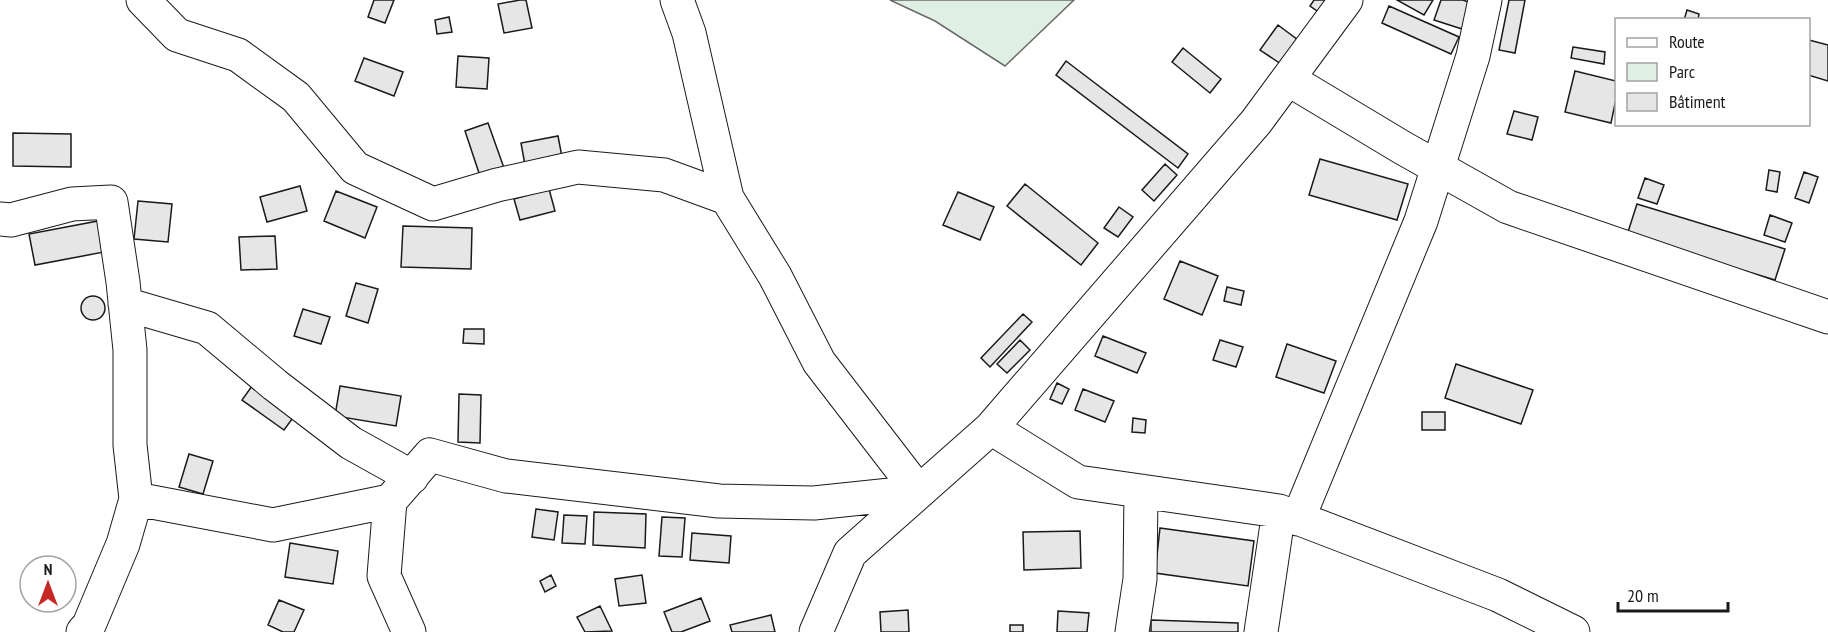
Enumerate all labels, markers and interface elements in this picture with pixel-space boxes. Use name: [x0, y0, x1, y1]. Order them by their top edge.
legend: [1615, 18, 1810, 126]
text: Route: [1669, 30, 1705, 53]
text: Parc: [1669, 60, 1696, 83]
text: Bâtiment: [1669, 90, 1726, 113]
north arrow: [18, 554, 78, 614]
text: N: [44, 559, 52, 579]
scale bar: [1618, 575, 1728, 613]
text: 20 m: [1627, 584, 1659, 607]

